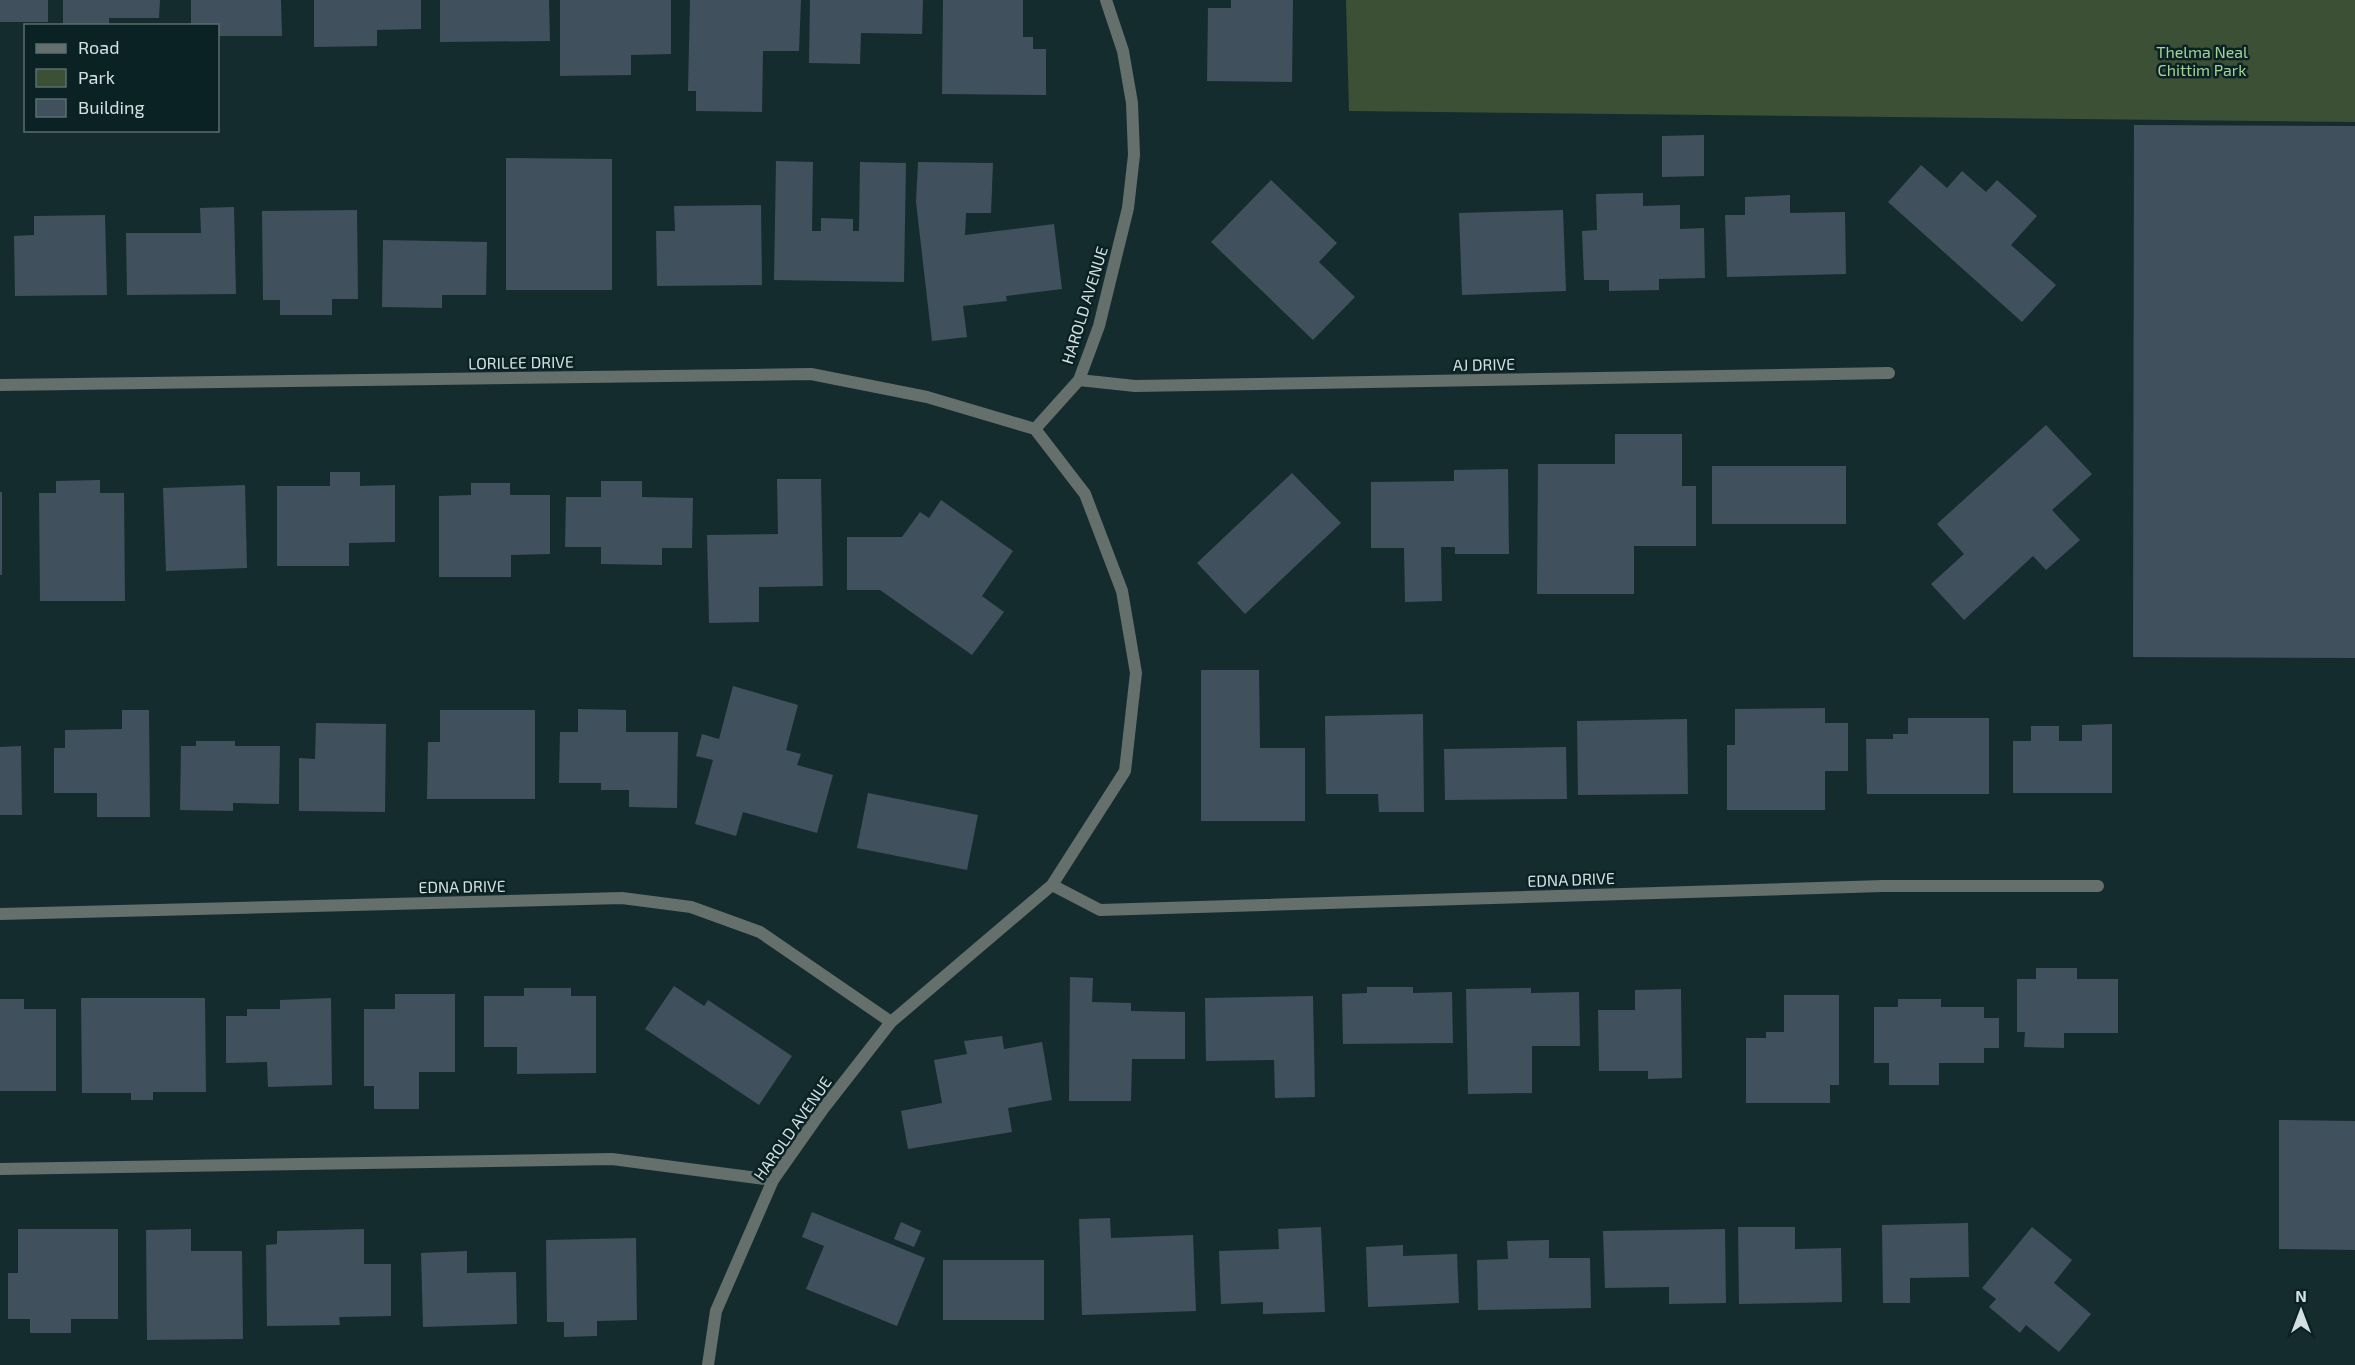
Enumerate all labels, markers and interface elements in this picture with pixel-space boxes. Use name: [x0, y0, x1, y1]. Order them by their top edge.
legend: [24, 24, 219, 132]
text: Road: [78, 36, 119, 58]
park label: Thelma Neal Chittim Park: [2156, 42, 2248, 79]
text: Park: [78, 66, 115, 88]
text: Building: [78, 96, 145, 118]
street label: HAROLD AVENUE: [1057, 244, 1111, 366]
street label: LORILEE DRIVE: [468, 352, 574, 372]
street label: AJ DRIVE: [1453, 354, 1515, 374]
street label: EDNA DRIVE: [1527, 868, 1615, 890]
street label: EDNA DRIVE: [418, 876, 506, 896]
street label: HAROLD AVENUE: [749, 1072, 835, 1184]
north arrow: [2271, 1281, 2331, 1341]
text: N: [2295, 1286, 2307, 1305]

